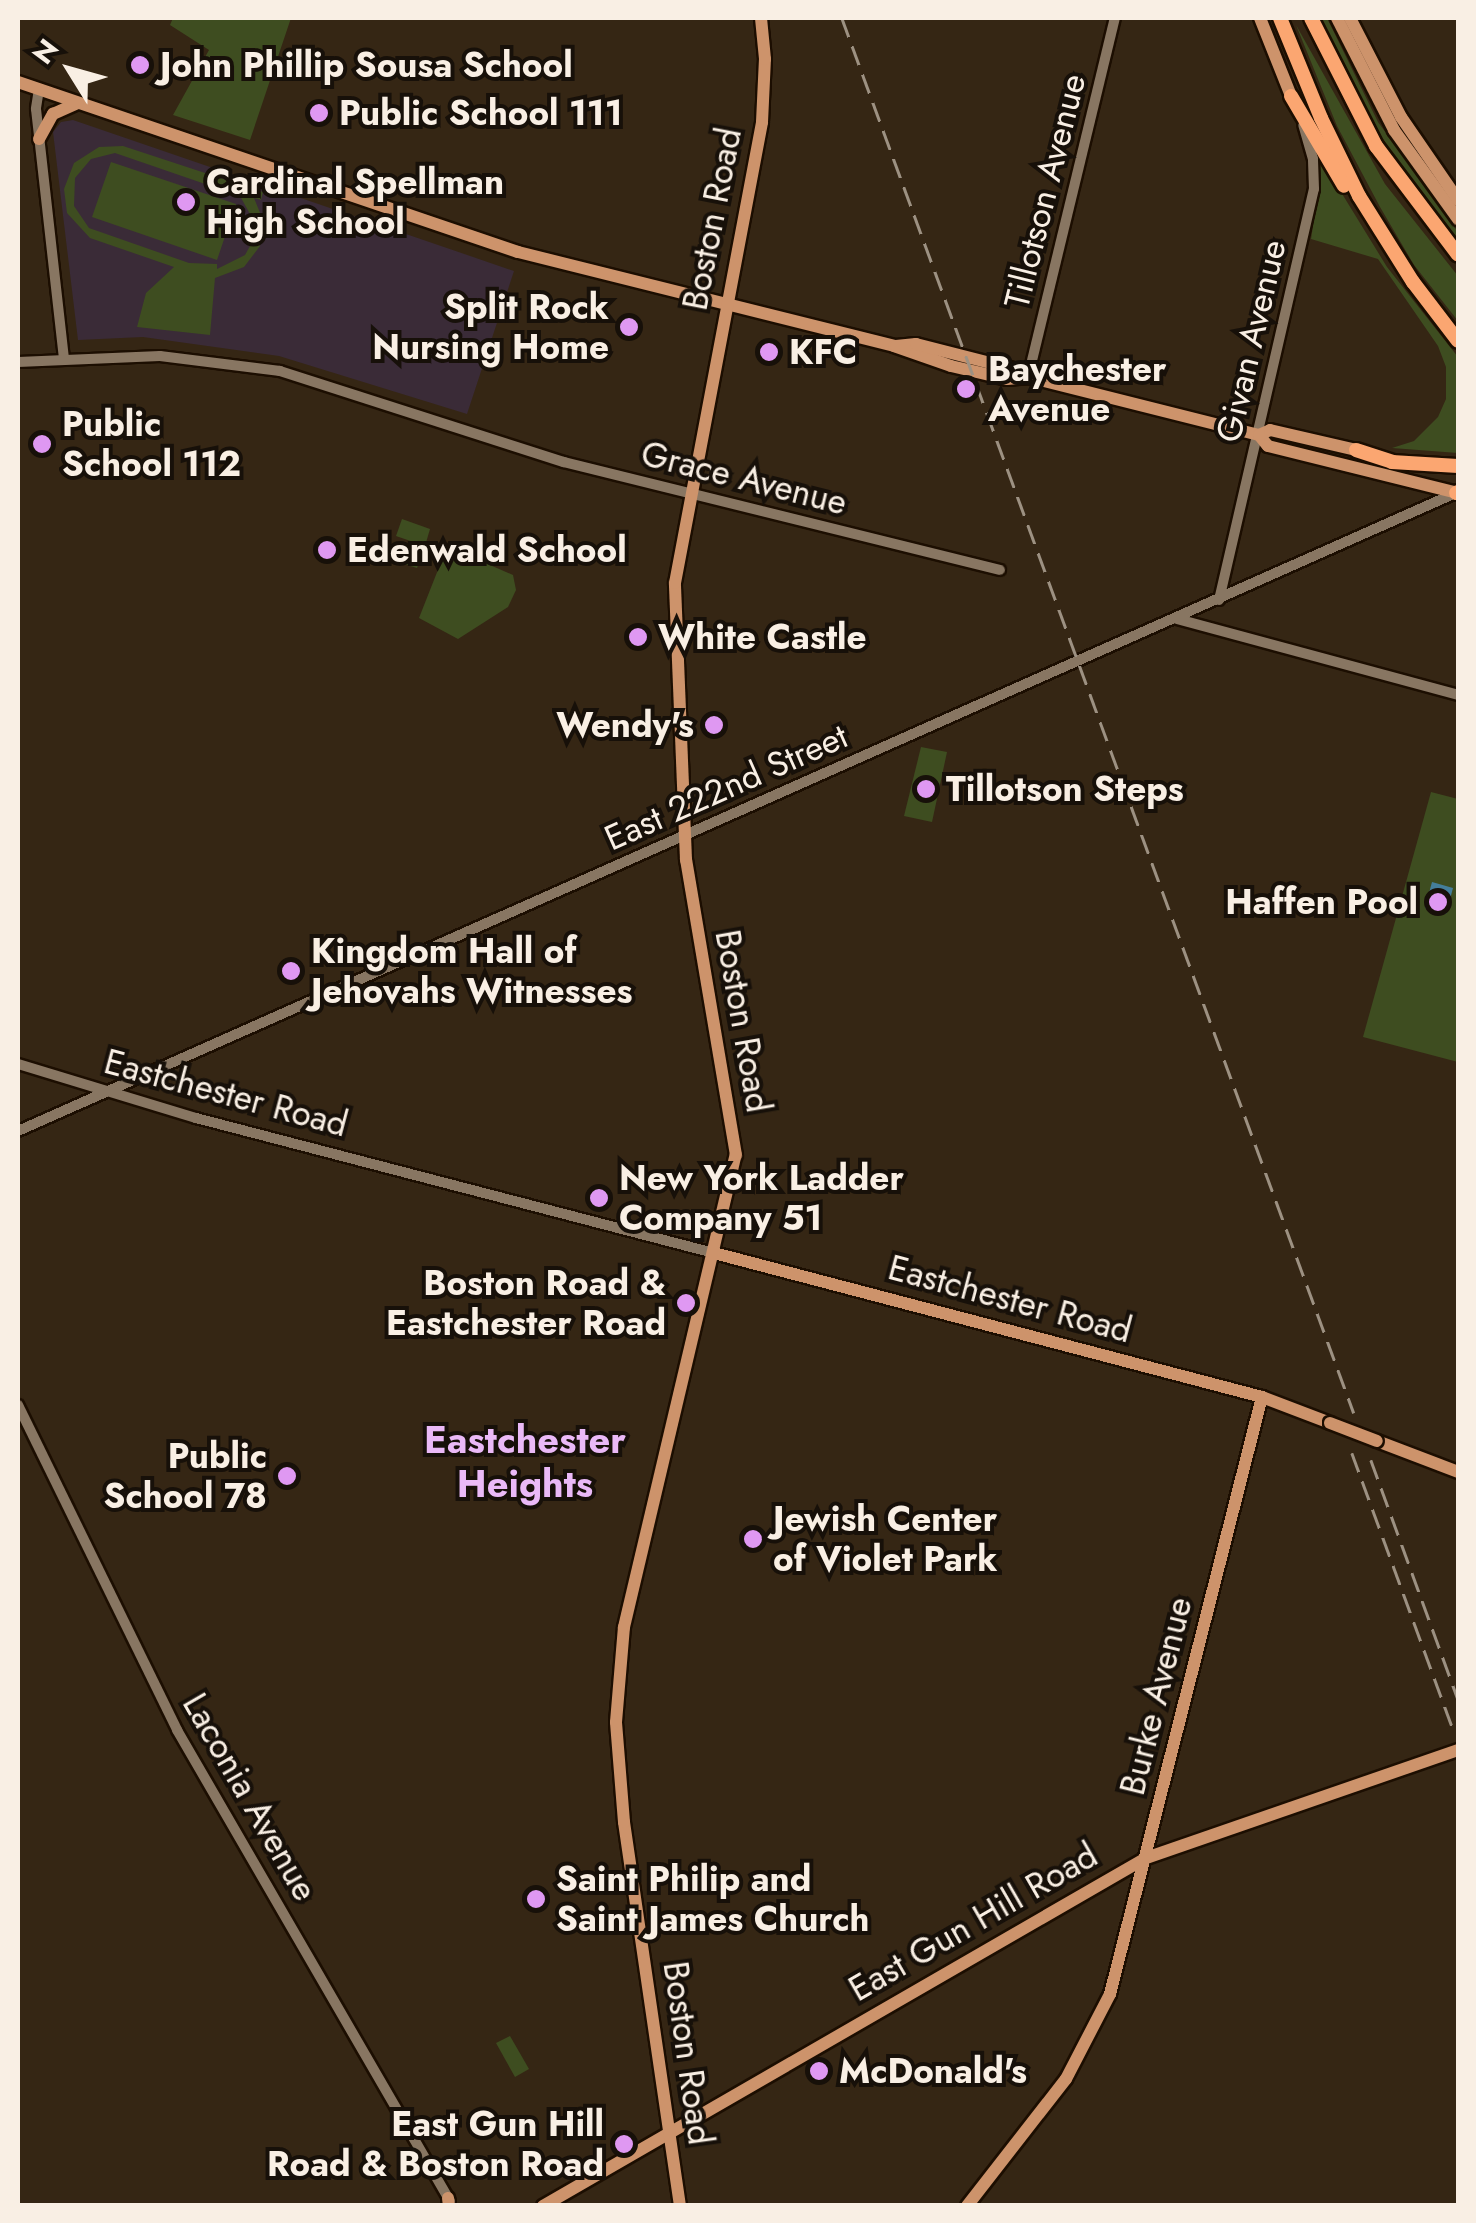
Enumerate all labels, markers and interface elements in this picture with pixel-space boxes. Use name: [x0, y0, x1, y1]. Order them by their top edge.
north arrow: [20, 20, 120, 120]
text: N: [23, 30, 69, 73]
place label: John Phillip Sousa School: [160, 44, 573, 86]
marker: John Phillip Sousa School: [129, 54, 151, 76]
street label: Tillotson Avenue: [996, 69, 1094, 313]
place label: Public School 111: [339, 92, 622, 134]
marker: Public School 111: [308, 102, 330, 124]
street label: Boston Road: [674, 124, 750, 314]
place label: Cardinal Spellman High School: [206, 161, 504, 243]
marker: Cardinal Spellman High School: [175, 191, 197, 213]
street label: Givan Avenue: [1207, 236, 1295, 446]
place label: Split Rock Nursing Home: [372, 286, 609, 368]
marker: Split Rock Nursing Home: [618, 316, 640, 338]
place label: KFC: [789, 331, 857, 373]
marker: KFC: [758, 341, 780, 363]
place label: Baychester Avenue: [988, 348, 1166, 430]
marker: Baychester Avenue: [953, 376, 979, 402]
place label: Public School 112: [62, 403, 241, 485]
street label: Grace Avenue: [637, 432, 851, 524]
marker: Public School 112: [31, 433, 53, 455]
place label: Edenwald School: [347, 529, 627, 571]
marker: Edenwald School: [316, 539, 338, 561]
place label: White Castle: [658, 616, 867, 658]
marker: White Castle: [627, 626, 649, 648]
place label: Wendy's: [556, 704, 694, 746]
marker: Wendy's: [703, 714, 725, 736]
street label: East 222nd Street: [598, 715, 854, 859]
place label: Tillotson Steps: [946, 768, 1184, 810]
marker: Tillotson Steps: [915, 778, 937, 800]
place label: Haffen Pool: [1225, 881, 1418, 923]
marker: Haffen Pool: [1427, 891, 1449, 913]
street label: Boston Road: [706, 926, 780, 1116]
place label: Kingdom Hall of Jehovahs Witnesses: [311, 930, 633, 1012]
marker: Kingdom Hall of Jehovahs Witnesses: [280, 960, 302, 982]
street label: Eastchester Road: [100, 1040, 352, 1146]
place label: New York Ladder Company 51: [619, 1157, 904, 1239]
marker: New York Ladder Company 51: [588, 1187, 610, 1209]
street label: Eastchester Road: [884, 1246, 1136, 1352]
place label: Boston Road & Eastchester Road: [386, 1262, 666, 1344]
marker: Boston Road & Eastchester Road: [675, 1292, 697, 1314]
district label: Eastchester Heights: [424, 1417, 626, 1506]
place label: Public School 78: [104, 1435, 267, 1517]
marker: Public School 78: [276, 1465, 298, 1487]
place label: Jewish Center of Violet Park: [773, 1498, 998, 1580]
marker: Jewish Center of Violet Park: [742, 1528, 764, 1550]
street label: Burke Avenue: [1111, 1593, 1201, 1799]
street label: Laconia Avenue: [174, 1686, 326, 1908]
street label: East Gun Hill Road: [841, 1834, 1105, 2010]
place label: Saint Philip and Saint James Church: [556, 1858, 869, 1940]
marker: Saint Philip and Saint James Church: [525, 1888, 547, 1910]
street label: Boston Road: [654, 1959, 722, 2147]
place label: McDonald's: [839, 2050, 1027, 2092]
marker: McDonald's: [808, 2060, 830, 2082]
place label: East Gun Hill Road & Boston Road: [267, 2103, 604, 2185]
marker: East Gun Hill Road & Boston Road: [613, 2133, 635, 2155]

